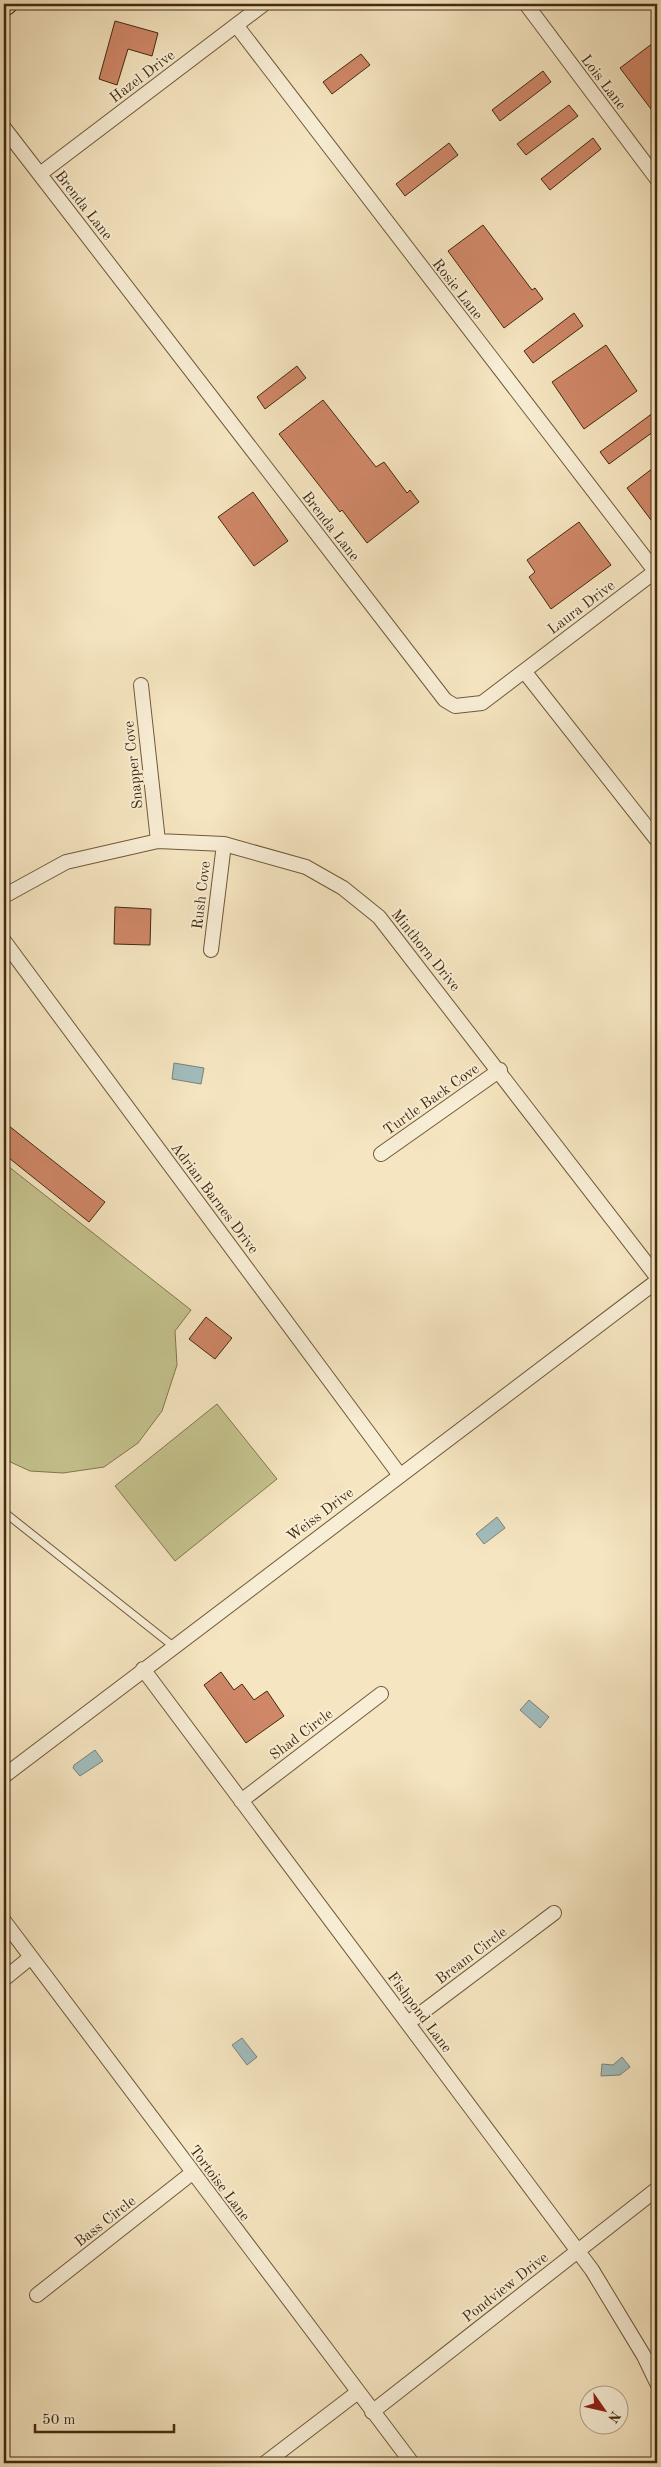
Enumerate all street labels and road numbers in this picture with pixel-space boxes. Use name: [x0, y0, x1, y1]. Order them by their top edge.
street label: Hazel Drive: [108, 48, 178, 106]
street label: Lois Lane: [577, 53, 628, 113]
street label: Brenda Lane: [51, 168, 114, 243]
street label: Rosie Lane: [429, 257, 485, 323]
street label: Brenda Lane: [298, 489, 361, 564]
street label: Laura Drive: [546, 578, 618, 638]
street label: Snapper Cove: [122, 720, 147, 810]
street label: Rush Cove: [191, 860, 214, 930]
street label: Minthorn Drive: [388, 907, 462, 995]
street label: Turtle Back Cove: [381, 1062, 482, 1139]
street label: Adrian Barnes Drive: [167, 1141, 260, 1257]
street label: Weiss Drive: [285, 1485, 357, 1545]
street label: Shad Circle: [268, 1707, 336, 1764]
street label: Bream Circle: [434, 1925, 510, 1988]
street label: Fishpond Lane: [384, 1970, 454, 2056]
street label: Tortoise Lane: [186, 2143, 252, 2224]
street label: Bass Circle: [73, 2194, 139, 2250]
street label: Pondview Drive: [461, 2250, 551, 2326]

